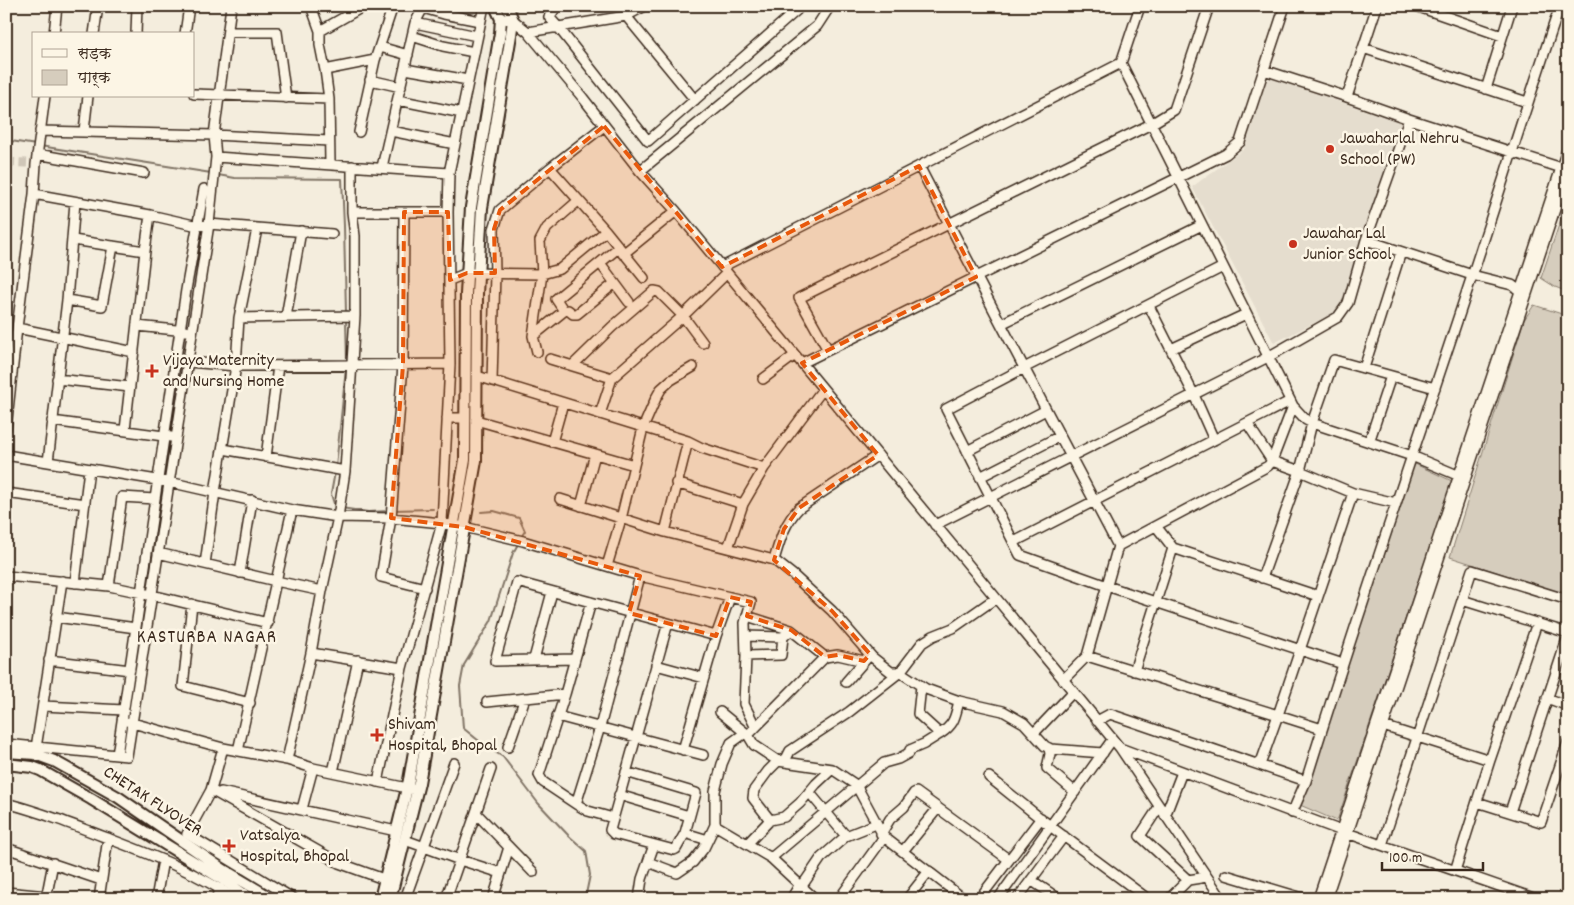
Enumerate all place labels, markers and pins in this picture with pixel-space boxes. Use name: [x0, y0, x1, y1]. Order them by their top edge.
place label: Jawaharlal Nehru School (PW): [1340, 127, 1459, 173]
marker: Jawaharlal Nehru School (PW): [1324, 143, 1336, 155]
place label: Jawahar Lal Junior School: [1303, 222, 1392, 268]
marker: Jawahar Lal Junior School: [1287, 238, 1299, 250]
place label: Vijaya Maternity and Nursing Home: [163, 349, 284, 395]
marker: Vijaya Maternity and Nursing Home: [145, 364, 159, 378]
place label: Shivam Hospital, Bhopal: [388, 713, 498, 759]
marker: Shivam Hospital, Bhopal: [370, 728, 384, 742]
place label: Vatsalya Hospital, Bhopal: [240, 824, 350, 870]
marker: Vatsalya Hospital, Bhopal: [222, 839, 236, 853]

